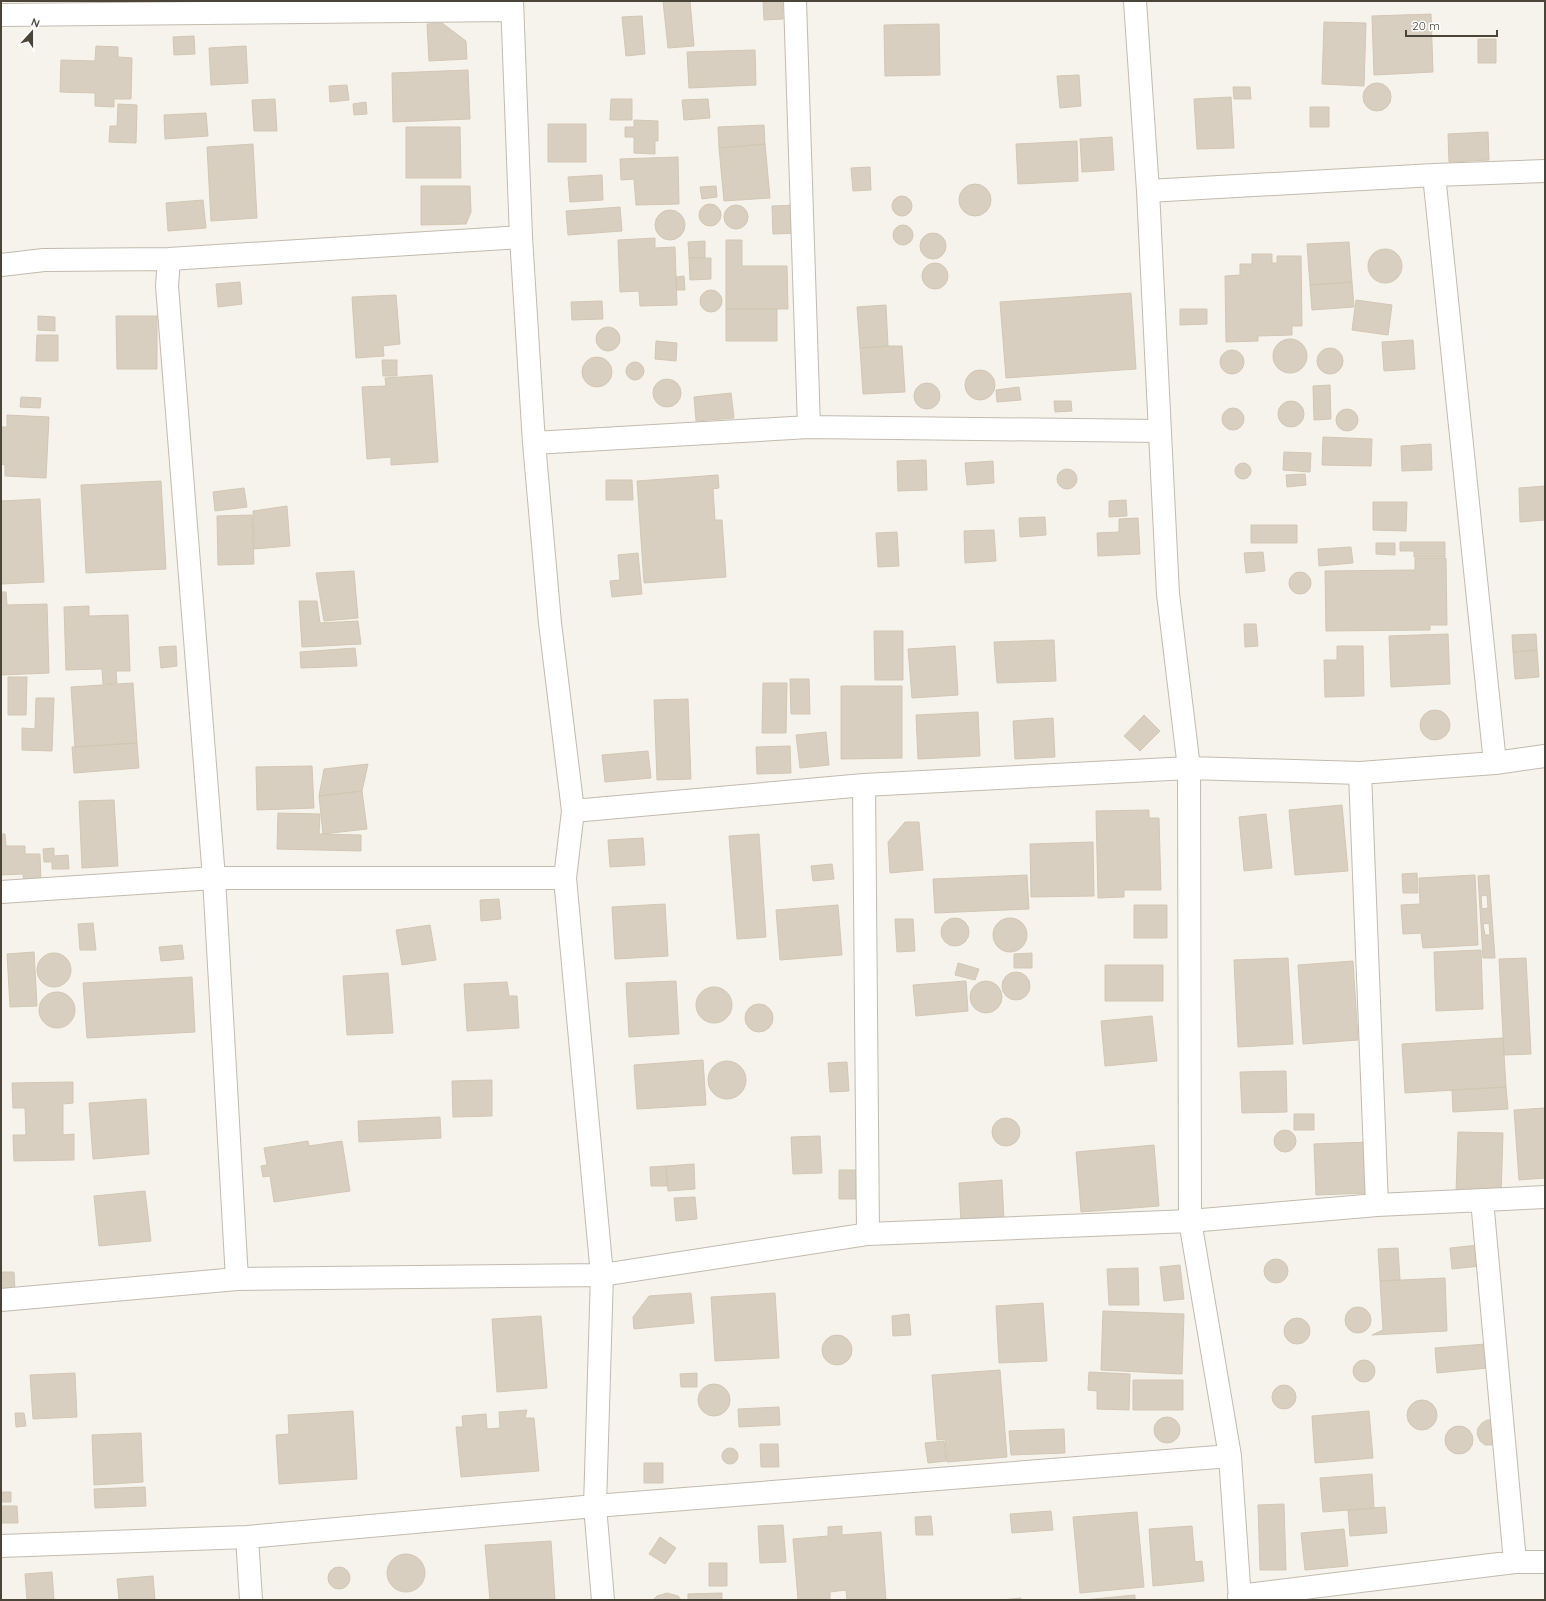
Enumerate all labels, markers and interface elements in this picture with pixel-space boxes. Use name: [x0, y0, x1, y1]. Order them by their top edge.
north arrow: [12, 12, 52, 52]
scale bar: [1406, 12, 1497, 38]
text: N: [29, 15, 42, 31]
text: 20 m: [1412, 18, 1440, 33]

